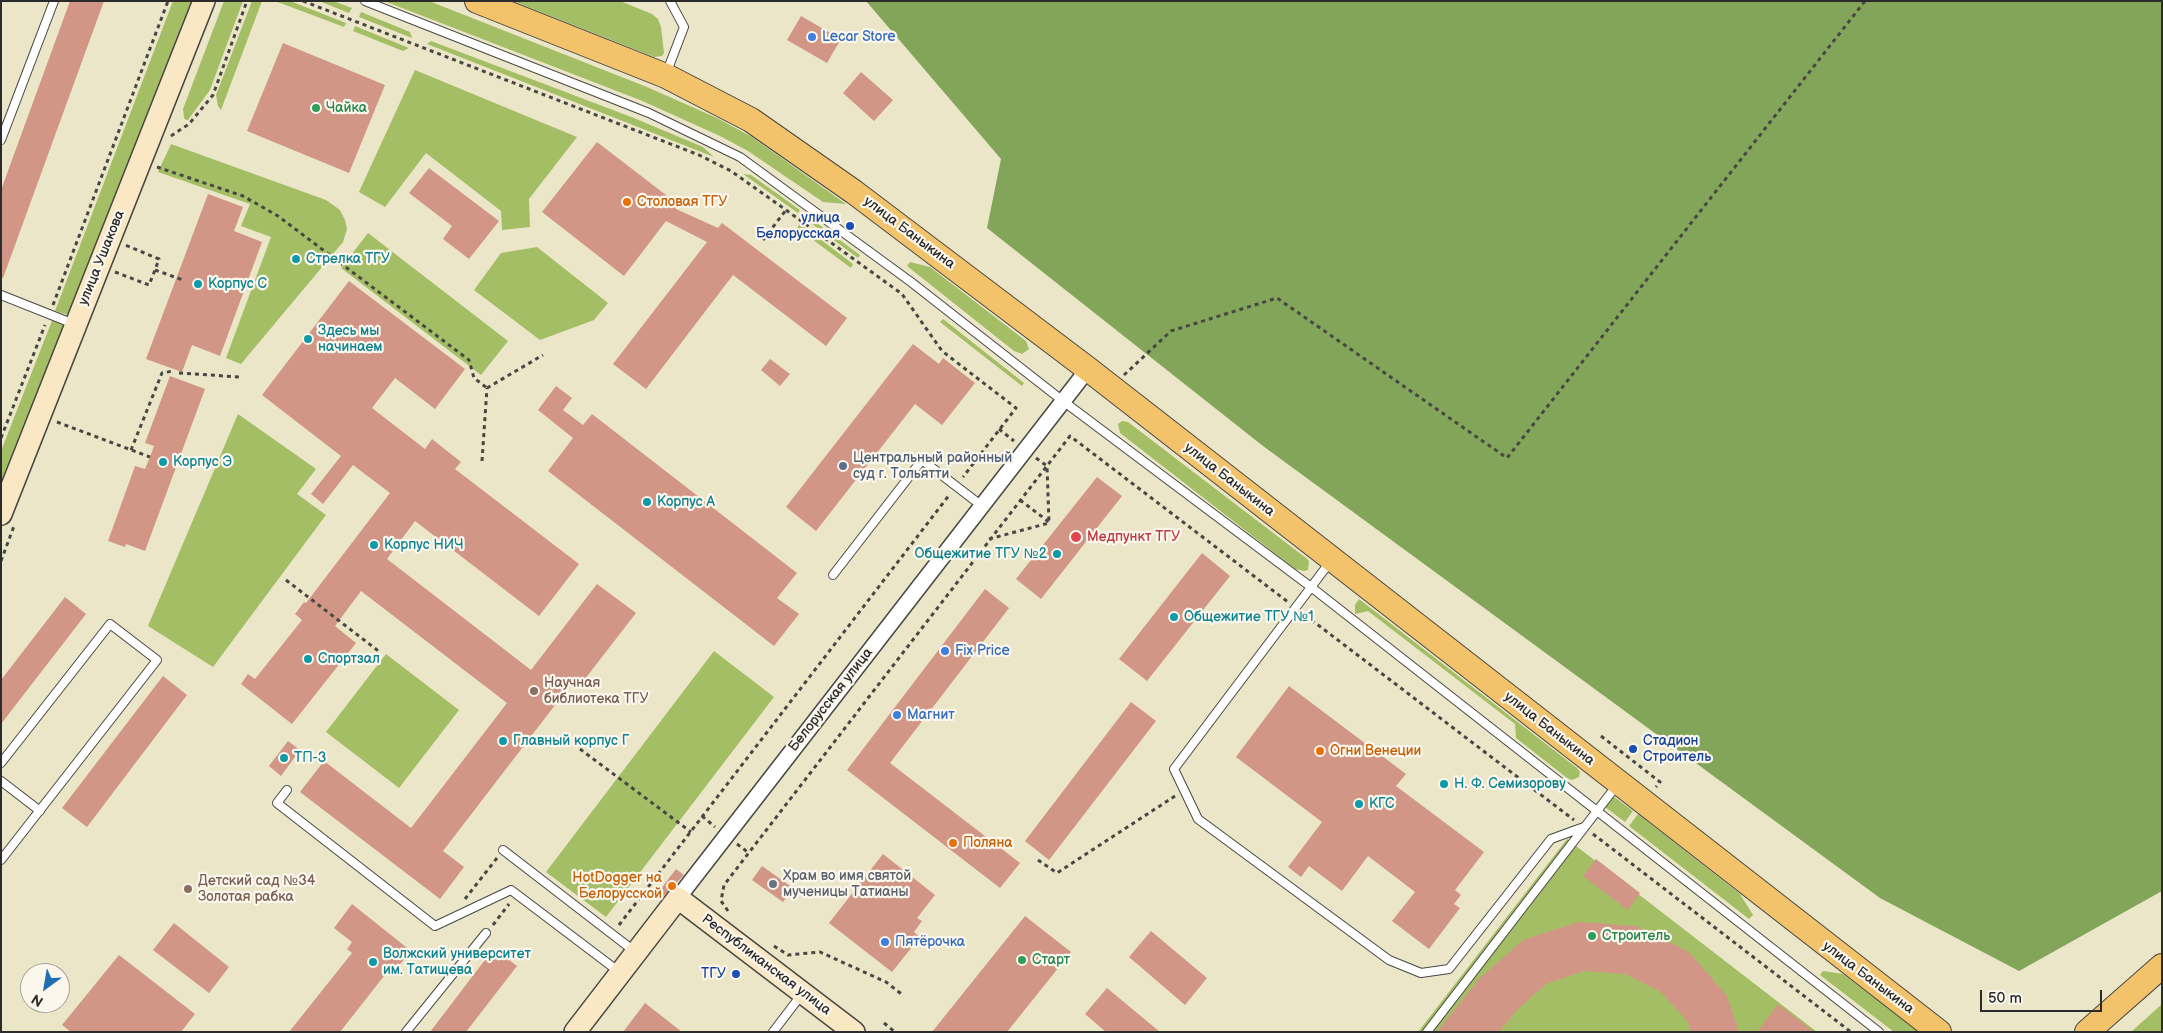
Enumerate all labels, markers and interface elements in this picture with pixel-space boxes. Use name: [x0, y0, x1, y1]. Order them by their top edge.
place label: Lecar Store: [822, 29, 896, 45]
marker: Lecar Store: [806, 31, 818, 43]
place label: Чайка: [326, 100, 367, 116]
marker: Чайка: [310, 102, 322, 114]
street label: улица Баныкина: [860, 193, 958, 273]
place label: Столовая ТГУ: [637, 194, 727, 210]
marker: Столовая ТГУ: [621, 196, 633, 208]
street label: улица Ушакова: [75, 208, 129, 308]
place label: улица Белорусская: [756, 210, 840, 242]
marker: улица Белорусская: [844, 220, 856, 232]
place label: Стрелка ТГУ: [306, 251, 390, 267]
marker: Стрелка ТГУ: [290, 253, 302, 265]
place label: Корпус С: [208, 276, 267, 292]
marker: Корпус С: [192, 278, 204, 290]
place label: Здесь мы начинаем: [318, 323, 382, 356]
marker: Здесь мы начинаем: [302, 333, 314, 345]
street label: улица Баныкина: [1181, 440, 1277, 520]
place label: Центральный районный суд г. Тольятти: [853, 450, 1012, 482]
place label: Корпус Э: [173, 454, 232, 470]
marker: Корпус Э: [157, 456, 169, 468]
marker: Центральный районный суд г. Тольятти: [837, 460, 849, 472]
place label: Корпус А: [657, 494, 715, 510]
marker: Корпус А: [641, 496, 653, 508]
place label: Медпункт ТГУ: [1087, 529, 1180, 545]
marker: Медпункт ТГУ: [1069, 530, 1083, 544]
place label: Корпус НИЧ: [384, 537, 464, 553]
marker: Корпус НИЧ: [368, 539, 380, 551]
place label: Общежитие ТГУ №2: [914, 546, 1047, 562]
marker: Общежитие ТГУ №2: [1051, 548, 1063, 560]
place label: Общежитие ТГУ №1: [1184, 609, 1314, 625]
marker: Общежитие ТГУ №1: [1168, 611, 1180, 623]
place label: Fix Price: [955, 643, 1010, 659]
street label: Белорусская улица: [785, 645, 877, 755]
marker: Fix Price: [939, 645, 951, 657]
place label: Спортзал: [318, 651, 380, 667]
marker: Спортзал: [302, 653, 314, 665]
place label: Научная библиотека ТГУ: [544, 675, 649, 708]
marker: Научная библиотека ТГУ: [528, 685, 540, 697]
street label: улица Баныкина: [1501, 689, 1597, 769]
place label: Магнит: [907, 707, 955, 723]
marker: Магнит: [891, 709, 903, 721]
place label: Главный корпус Г: [513, 733, 629, 749]
place label: Стадион Строитель: [1643, 733, 1711, 766]
marker: Главный корпус Г: [497, 735, 509, 747]
place label: Огни Венеции: [1330, 743, 1421, 759]
marker: Стадион Строитель: [1627, 743, 1639, 755]
marker: Огни Венеции: [1314, 745, 1326, 757]
place label: ТП-3: [294, 750, 326, 766]
marker: ТП-3: [278, 752, 290, 764]
place label: Н. Ф. Семизорову: [1454, 776, 1566, 792]
marker: Н. Ф. Семизорову: [1438, 778, 1450, 790]
place label: КГС: [1369, 796, 1394, 812]
marker: КГС: [1353, 798, 1365, 810]
place label: Поляна: [963, 835, 1013, 851]
marker: Поляна: [947, 837, 959, 849]
place label: Храм во имя святой мученицы Татианы: [783, 868, 911, 900]
place label: HotDogger на Белорусской: [572, 870, 662, 902]
place label: Детский сад №34 Золотая рабка: [198, 873, 315, 906]
marker: Храм во имя святой мученицы Татианы: [767, 878, 779, 890]
marker: HotDogger на Белорусской: [666, 880, 678, 892]
marker: Детский сад №34 Золотая рабка: [182, 883, 194, 895]
street label: Республиканская улица: [698, 911, 834, 1019]
place label: Строитель: [1602, 928, 1670, 944]
marker: Строитель: [1586, 930, 1598, 942]
place label: Пятёрочка: [895, 934, 965, 950]
marker: Пятёрочка: [879, 936, 891, 948]
street label: улица Баныкина: [1819, 938, 1917, 1018]
place label: Волжский университет им. Татищева: [383, 946, 531, 979]
place label: Старт: [1032, 952, 1070, 968]
marker: Старт: [1016, 954, 1028, 966]
marker: Волжский университет им. Татищева: [367, 956, 379, 968]
north arrow: [20, 963, 70, 1013]
place label: ТГУ: [701, 966, 726, 982]
marker: ТГУ: [730, 968, 742, 980]
scale bar: [1983, 980, 2106, 1012]
text: 50 m: [1988, 989, 2022, 1008]
text: N: [28, 990, 46, 1010]

